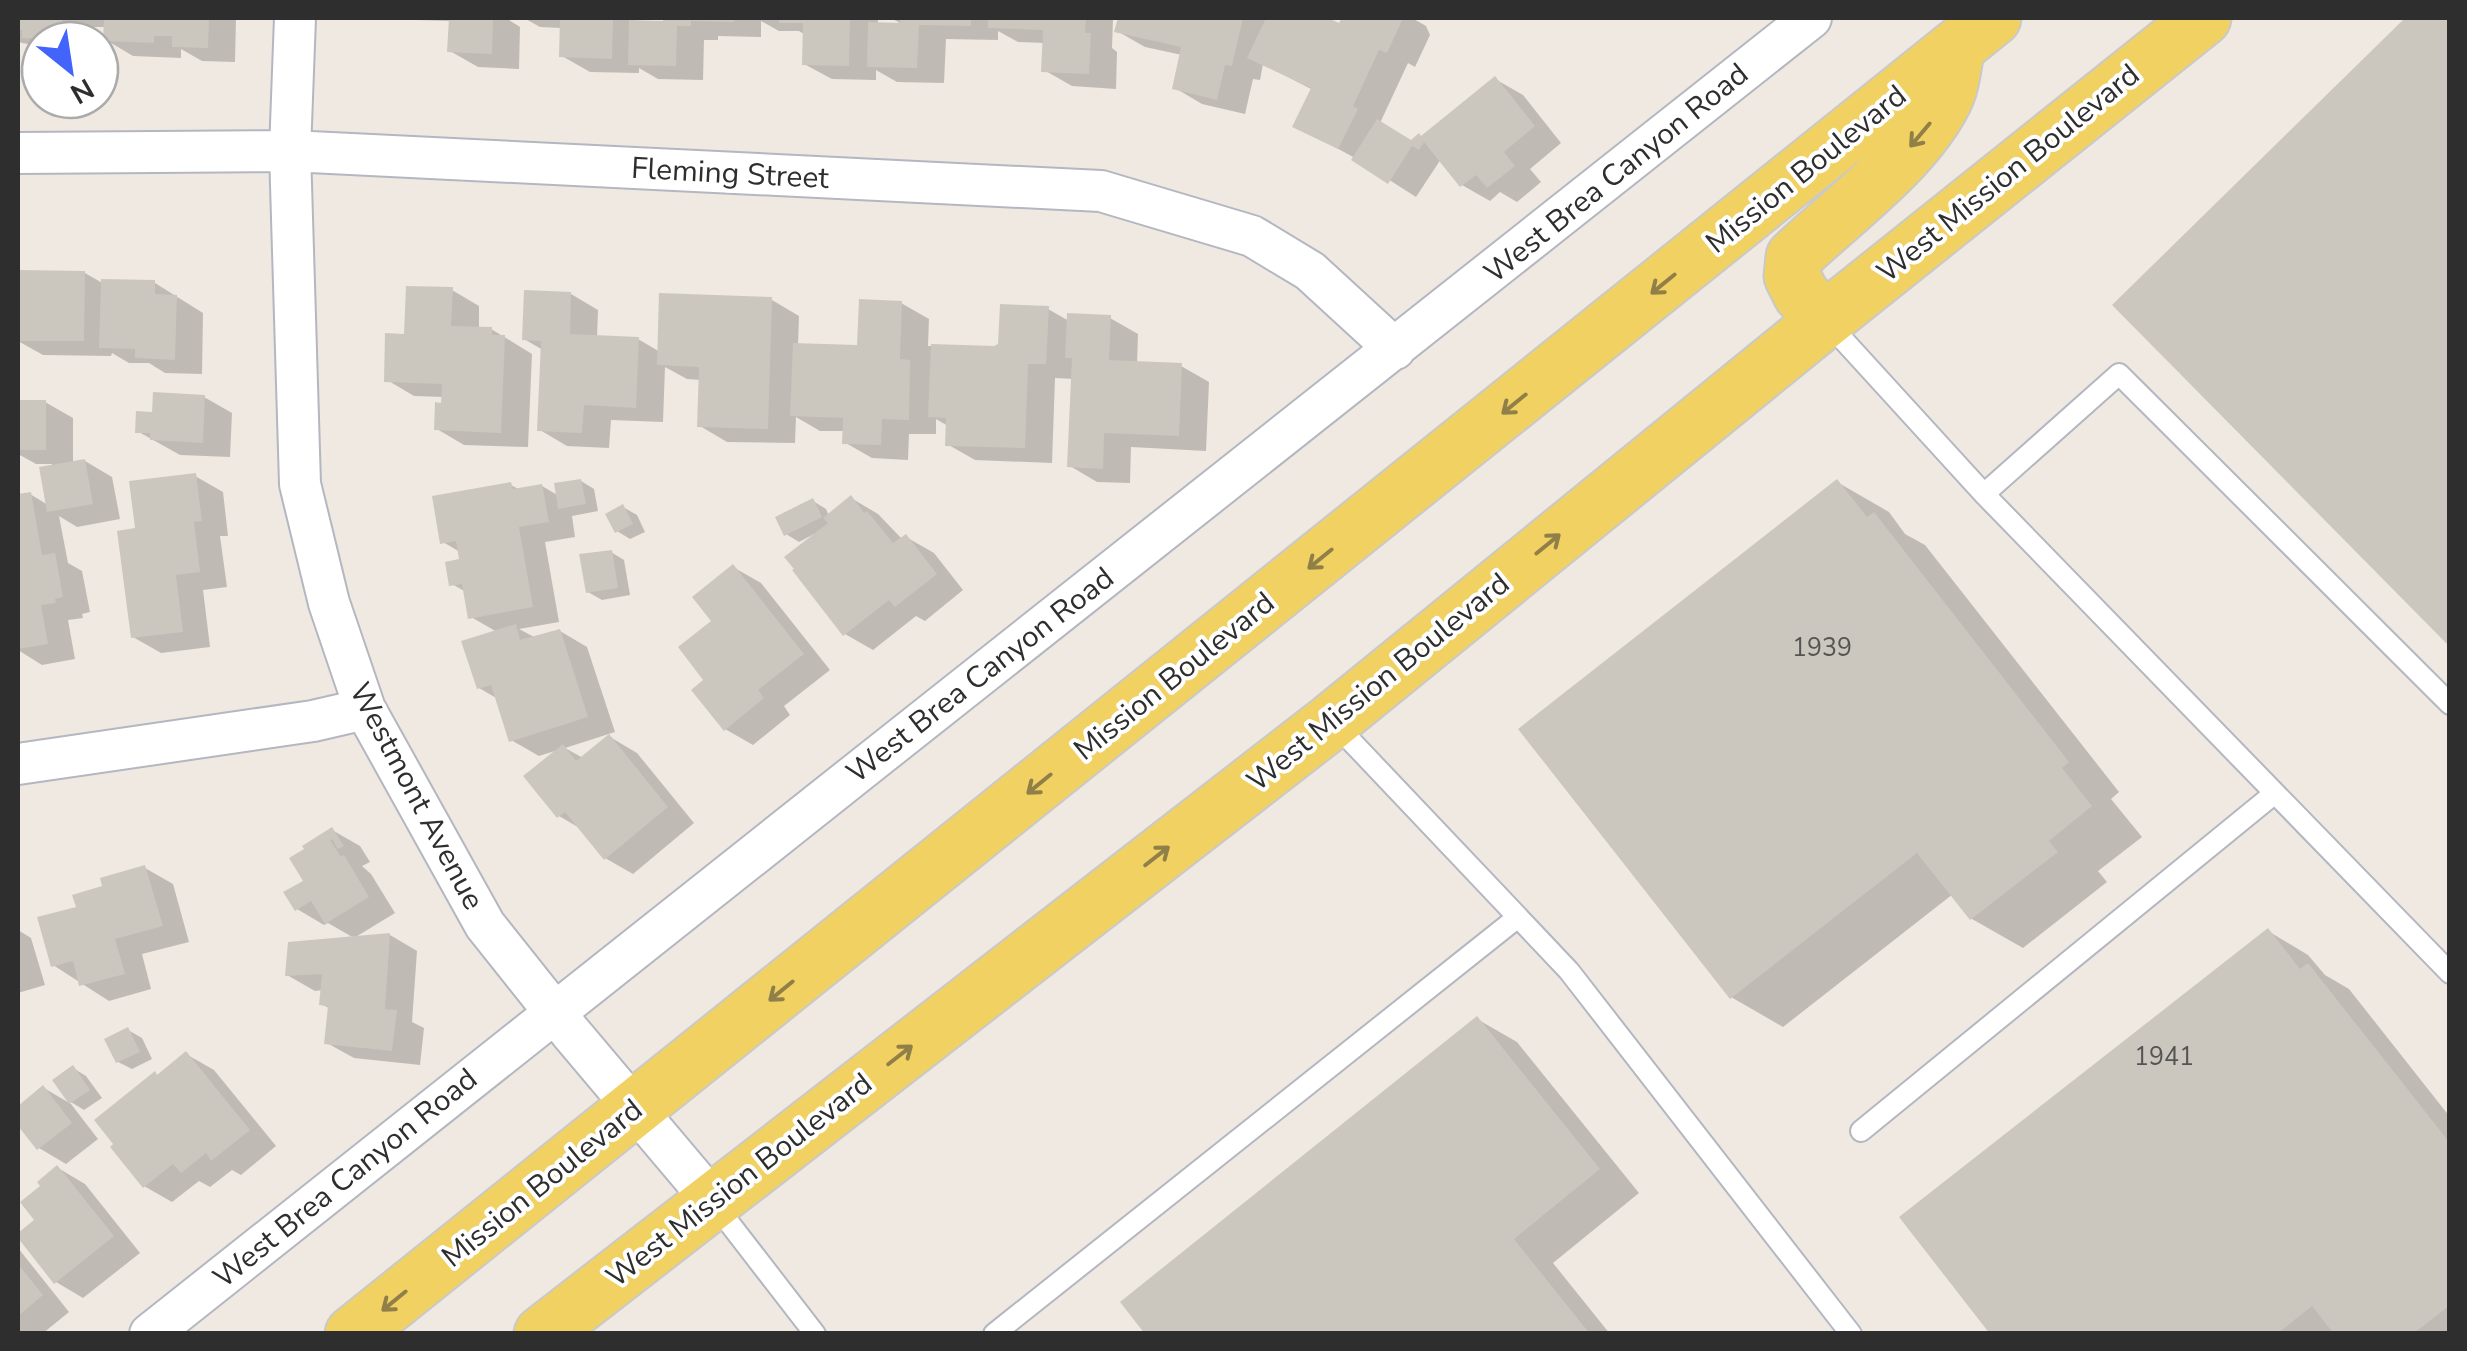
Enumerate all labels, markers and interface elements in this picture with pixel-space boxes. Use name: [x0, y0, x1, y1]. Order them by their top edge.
north arrow: [20, 20, 120, 120]
street label: West Brea Canyon Road: [1476, 54, 1757, 293]
street label: West Mission Boulevard: [1868, 55, 2148, 292]
text: N: [63, 69, 101, 112]
street label: Mission Boulevard: [1697, 76, 1915, 263]
one-way arrow: [1909, 122, 1931, 148]
street label: Fleming Street: [630, 148, 830, 199]
one-way arrow: [1650, 273, 1676, 295]
one-way arrow: [1501, 393, 1527, 415]
one-way arrow: [1535, 533, 1561, 555]
one-way arrow: [1307, 548, 1334, 569]
street label: West Brea Canyon Road: [838, 558, 1123, 793]
street label: West Mission Boulevard: [1238, 564, 1518, 801]
street label: Mission Boulevard: [1065, 583, 1283, 770]
house number: 1939: [1792, 631, 1852, 665]
street label: Westmont Avenue: [339, 675, 494, 917]
one-way arrow: [1027, 773, 1053, 795]
one-way arrow: [1143, 846, 1170, 867]
one-way arrow: [768, 980, 795, 1001]
house number: 1941: [2134, 1040, 2194, 1074]
one-way arrow: [886, 1044, 913, 1065]
street label: West Brea Canyon Road: [205, 1059, 486, 1298]
street label: West Mission Boulevard: [598, 1064, 881, 1297]
street label: Mission Boulevard: [433, 1090, 651, 1277]
one-way arrow: [382, 1290, 408, 1312]

